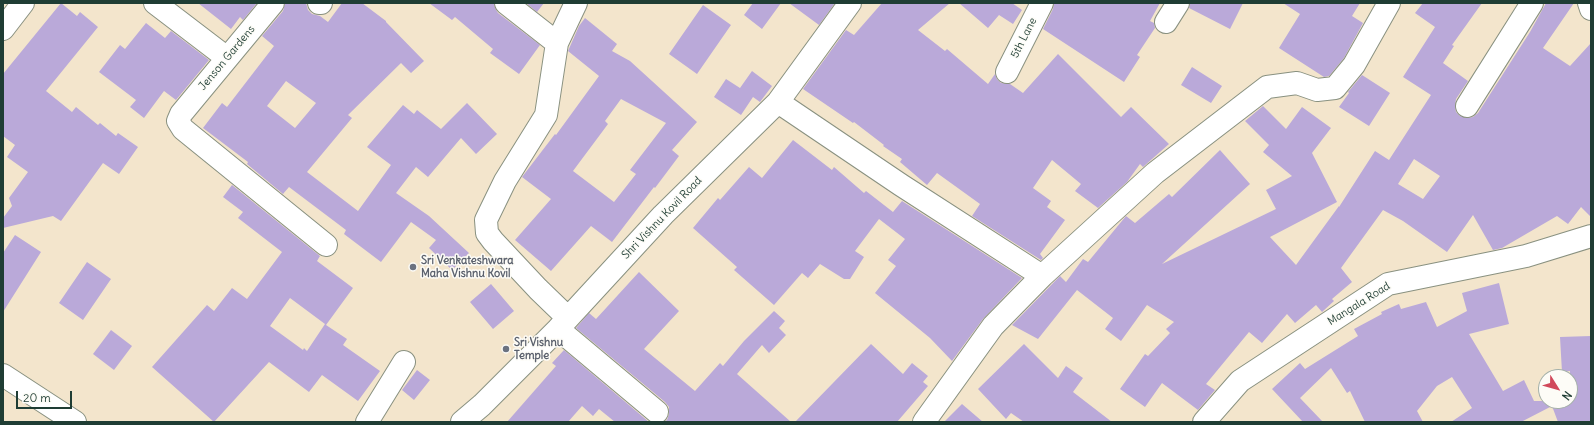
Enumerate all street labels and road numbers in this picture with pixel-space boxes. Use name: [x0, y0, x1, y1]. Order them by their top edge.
street label: 5th Lane: [1008, 16, 1040, 60]
street label: Jenson Gardens: [196, 23, 258, 93]
street label: Shri Vishnu Kovil Road: [619, 174, 705, 262]
street label: Mangala Road: [1325, 280, 1393, 328]

